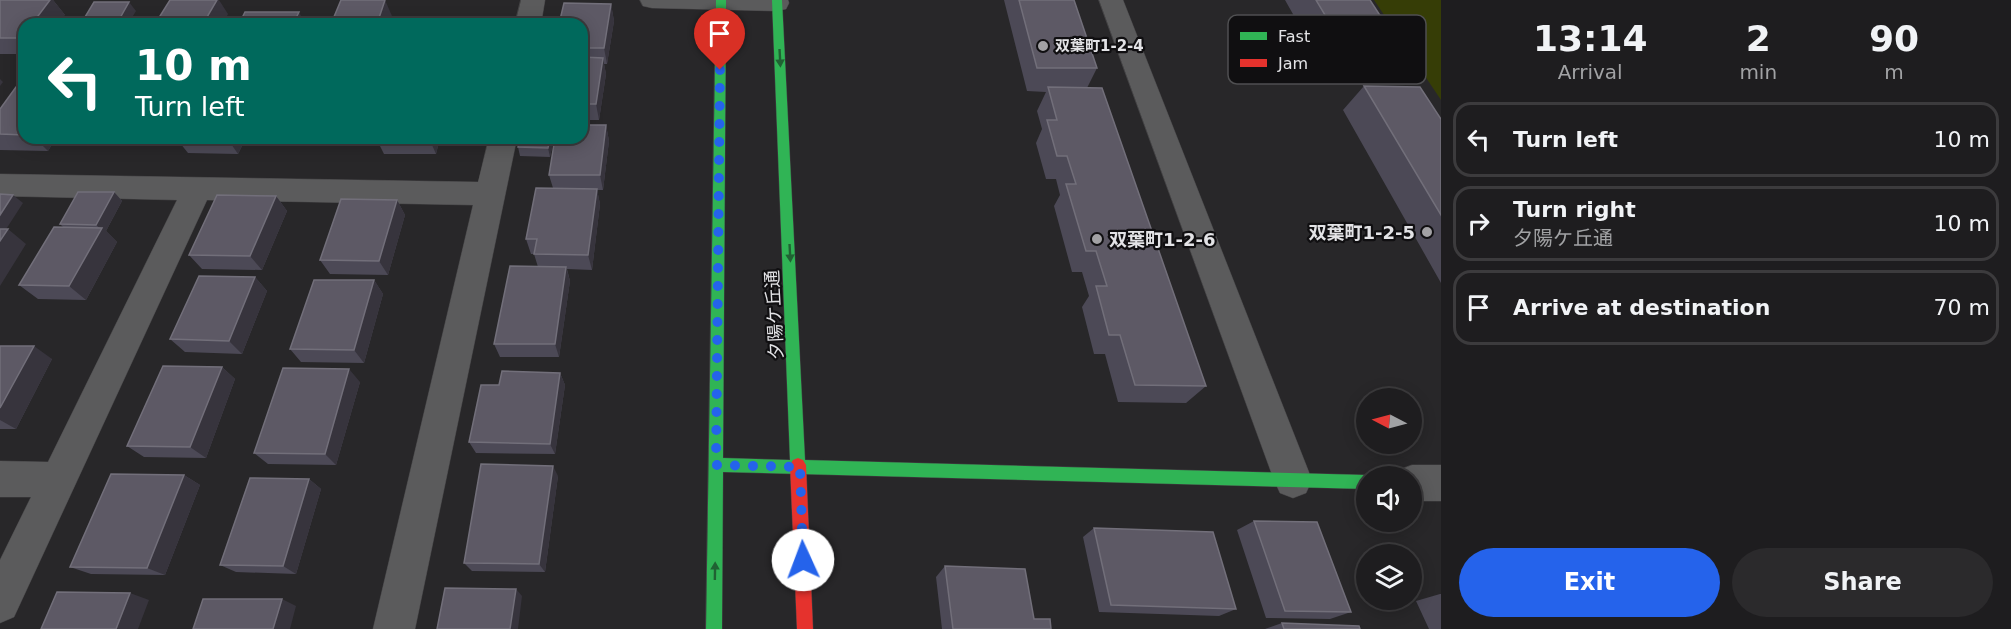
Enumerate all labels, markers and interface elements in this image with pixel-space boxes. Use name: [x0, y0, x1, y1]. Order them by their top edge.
pin: [694, 8, 745, 70]
legend: [1228, 15, 1426, 84]
icon: arrive: [703, 17, 736, 50]
text: 13:14: [1533, 18, 1647, 59]
text: 2: [1746, 18, 1771, 59]
text: 90: [1869, 18, 1919, 59]
text: Fast: [1278, 27, 1310, 46]
place label: 双葉町1-2-4: [1055, 37, 1144, 55]
marker: 双葉町1-2-4: [1036, 39, 1050, 53]
text: 10 m: [135, 41, 252, 90]
icon: left: [36, 42, 114, 120]
one-way arrow: [776, 49, 785, 68]
text: Jam: [1277, 54, 1308, 73]
text: Arrival: [1558, 60, 1623, 84]
text: min: [1739, 60, 1777, 84]
text: m: [1884, 60, 1904, 84]
text: Turn left: [135, 91, 245, 122]
icon: left: [1462, 123, 1495, 156]
text: Turn left: [1513, 127, 1618, 152]
text: 10 m: [1934, 127, 1990, 152]
text: Turn right: [1513, 197, 1636, 222]
icon: right: [1462, 207, 1495, 240]
text: 10 m: [1934, 211, 1990, 236]
place label: 双葉町1-2-5: [1308, 222, 1415, 243]
marker: 双葉町1-2-5: [1420, 225, 1434, 239]
text: 夕陽ケ丘通: [1513, 226, 1613, 250]
place label: 双葉町1-2-6: [1109, 229, 1216, 250]
marker: 双葉町1-2-6: [1090, 232, 1104, 246]
one-way arrow: [785, 244, 794, 263]
street label: 夕陽ケ丘通: [761, 270, 787, 360]
icon: arrive: [1462, 291, 1495, 324]
text: Arrive at destination: [1513, 295, 1770, 320]
text: 70 m: [1934, 295, 1990, 320]
north arrow: [1356, 388, 1422, 454]
map controls: [1356, 388, 1422, 610]
button: sound: [1356, 466, 1422, 532]
position arrow: [771, 528, 835, 592]
button: layers: [1356, 544, 1422, 610]
button: Exit: [1459, 548, 1720, 617]
button: Share: [1732, 548, 1993, 617]
one-way arrow: [710, 561, 720, 580]

